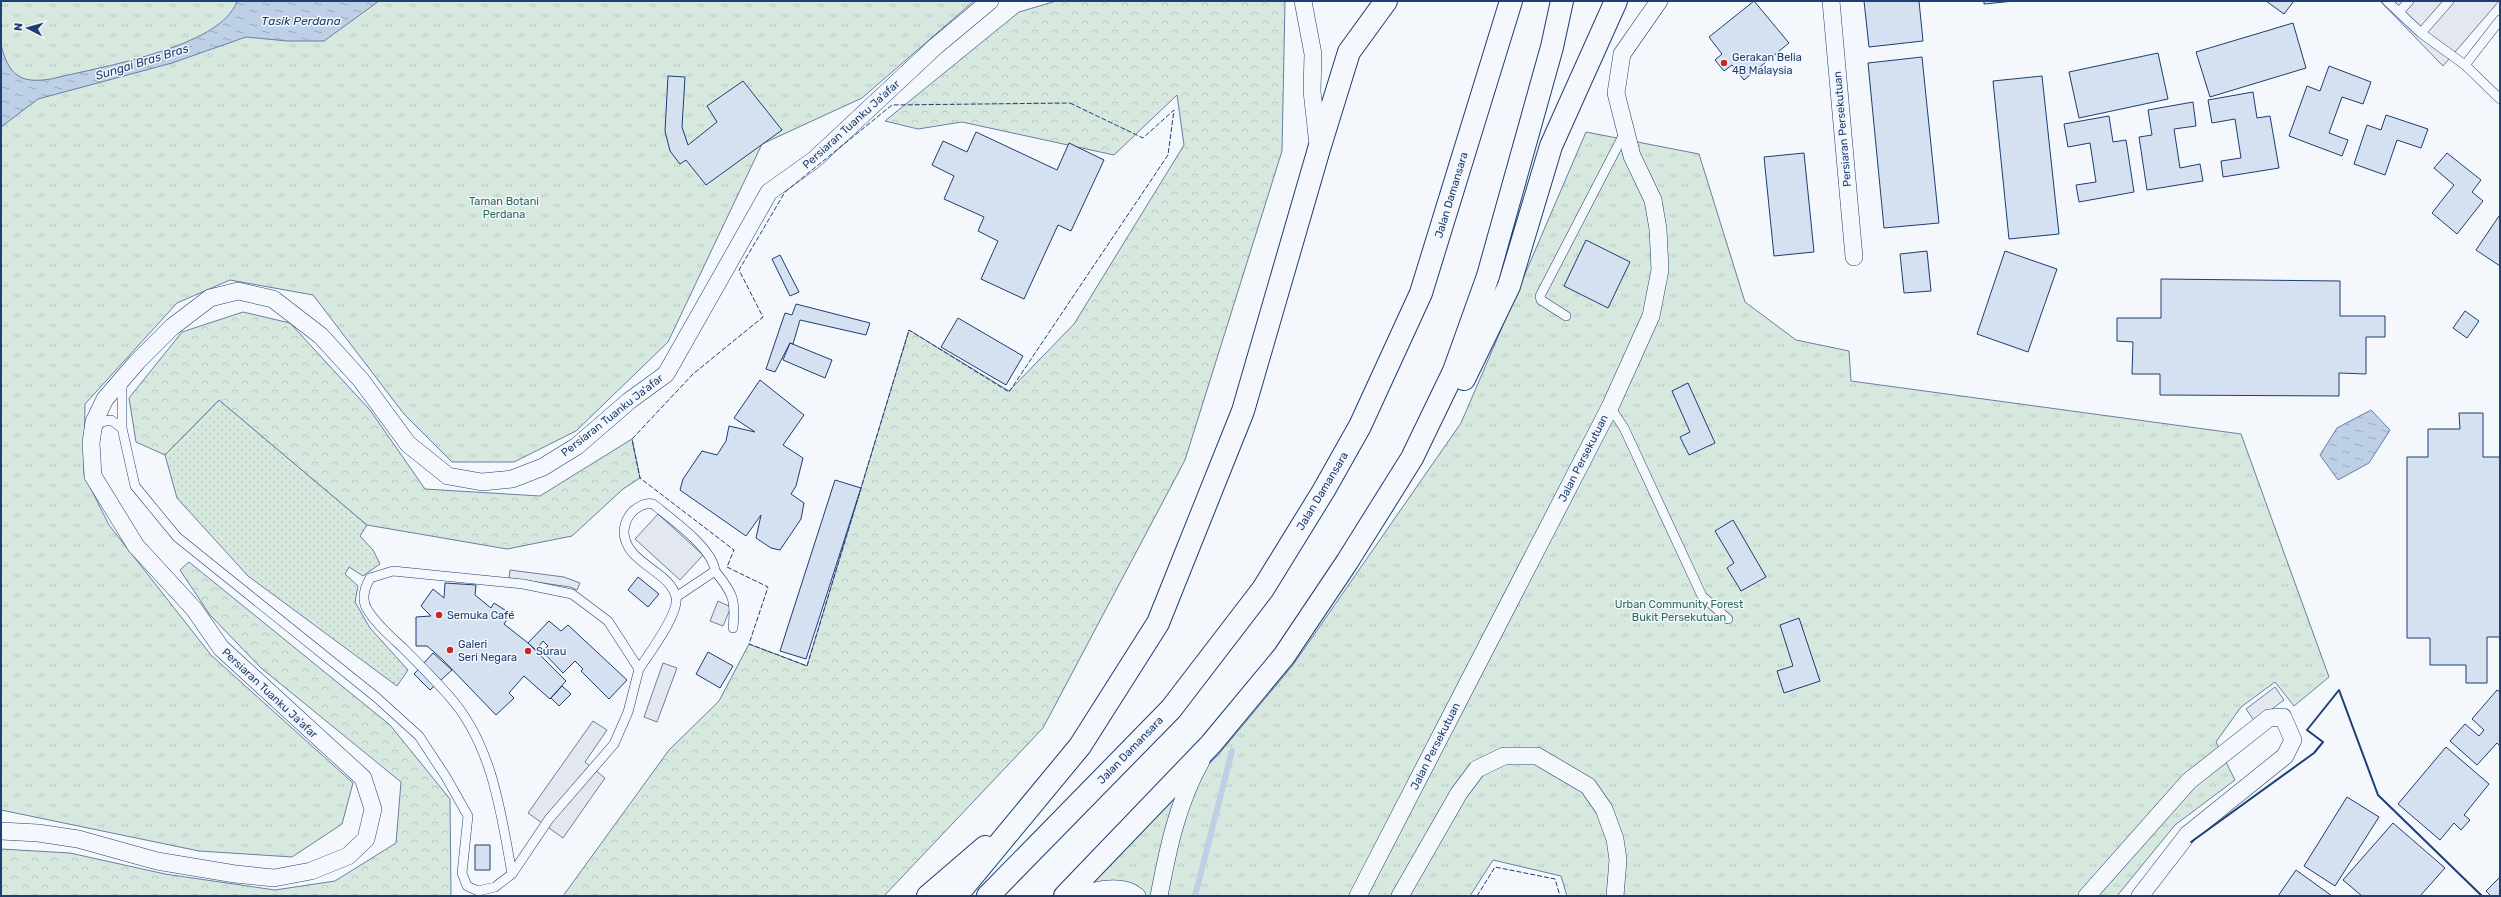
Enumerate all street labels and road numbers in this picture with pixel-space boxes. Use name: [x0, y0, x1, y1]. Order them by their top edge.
street label: Persiaran Persekutuan: [1831, 70, 1854, 187]
street label: Persiaran Tuanku Ja'afar: [800, 77, 903, 171]
street label: Jalan Damansara: [1432, 151, 1471, 240]
street label: Persiaran Tuanku Ja'afar: [559, 371, 667, 459]
street label: Jalan Persekutuan: [1556, 412, 1611, 504]
street label: Jalan Damansara: [1294, 450, 1351, 533]
street label: Persiaran Tuanku Ja'afar: [219, 646, 321, 742]
street label: Jalan Persekutuan: [1408, 700, 1463, 792]
street label: Jalan Damansara: [1095, 714, 1166, 787]

